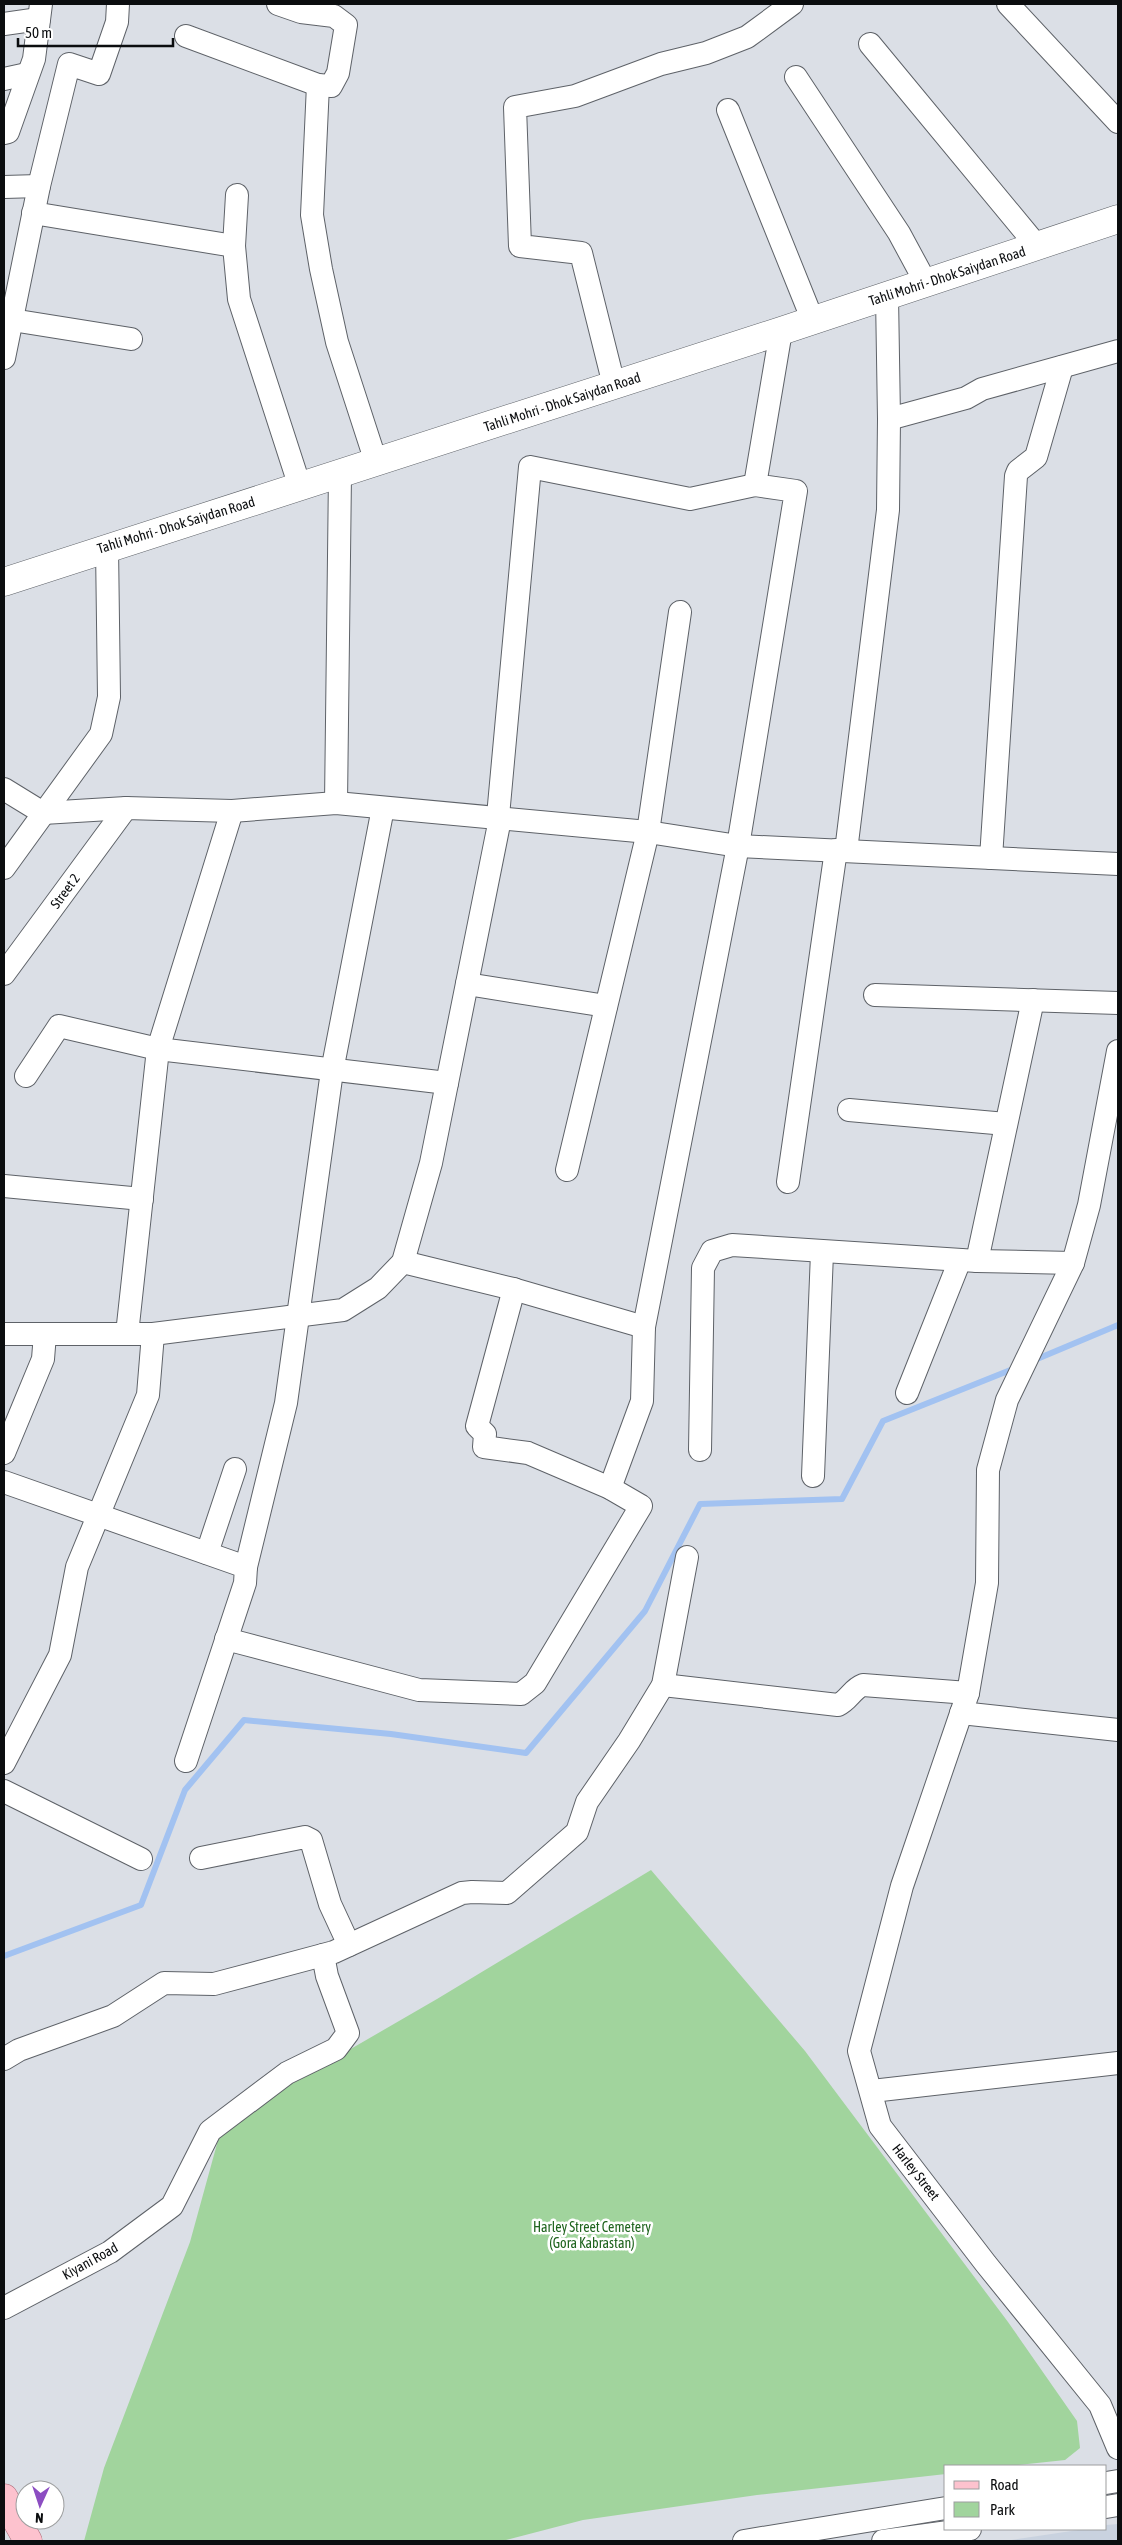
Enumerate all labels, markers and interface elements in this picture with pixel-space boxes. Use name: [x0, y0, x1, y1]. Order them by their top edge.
scale bar: [18, 15, 172, 47]
text: 50 m: [25, 24, 52, 41]
street label: Tahli Mohri - Dhok Saiydan Road: [867, 243, 1027, 309]
street label: Tahli Mohri - Dhok Saiydan Road: [482, 369, 642, 435]
street label: Tahli Mohri - Dhok Saiydan Road: [95, 493, 257, 557]
street label: Street 2: [47, 870, 83, 912]
street label: Harley Street: [889, 2141, 943, 2203]
park label: Harley Street Cemetery (Gora Kabrastan): [533, 2219, 651, 2251]
street label: Kiyani Road: [60, 2239, 120, 2283]
legend: [944, 2465, 1107, 2530]
text: Road: [990, 2476, 1019, 2493]
north arrow: [15, 2480, 65, 2530]
text: Park: [990, 2501, 1015, 2518]
text: N: [35, 2510, 44, 2526]

